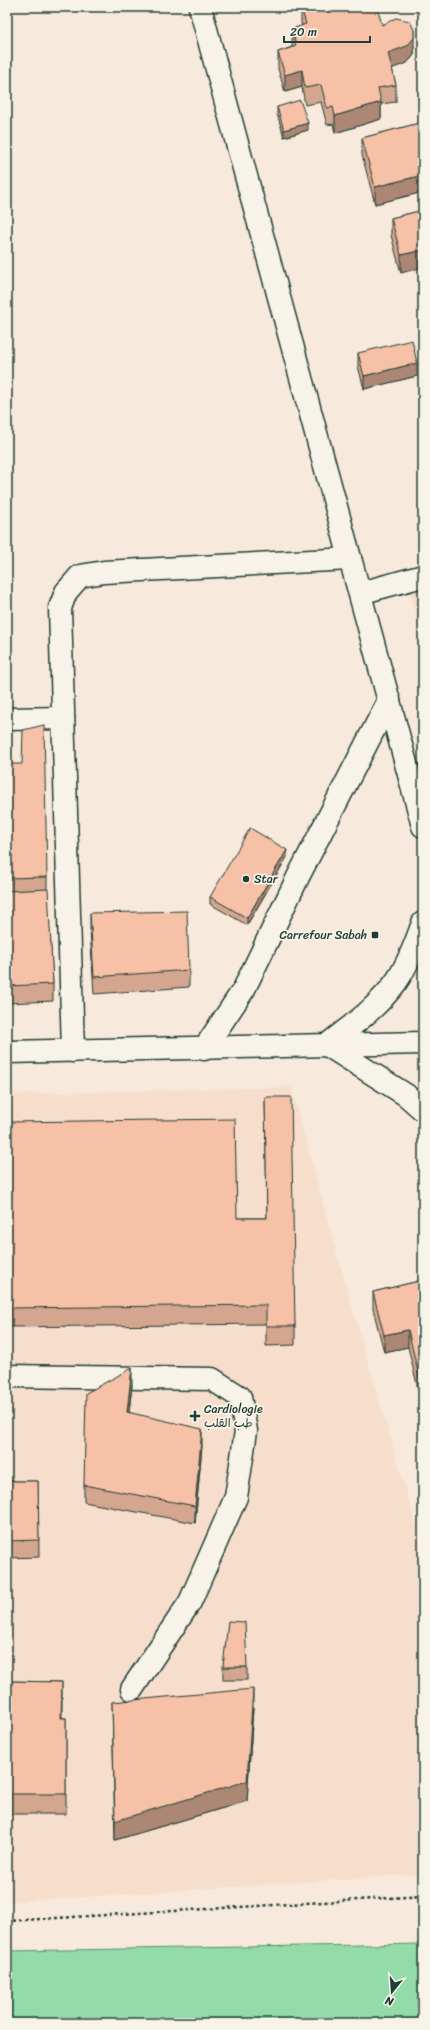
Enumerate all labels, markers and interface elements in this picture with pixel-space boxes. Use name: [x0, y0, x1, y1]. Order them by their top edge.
scale bar: [284, 18, 370, 44]
text: 20 m: [290, 21, 317, 43]
place label: Star: [254, 868, 279, 890]
marker: Star: [241, 874, 251, 884]
place label: Carrefour Sabah: [280, 924, 367, 946]
marker: Carrefour Sabah: [370, 930, 380, 940]
place label: Cardiologie طب القلب: [204, 1398, 263, 1434]
marker: Cardiologie طب القلب: [189, 1410, 201, 1422]
north arrow: [372, 1972, 412, 2012]
text: N: [382, 1991, 397, 2012]

